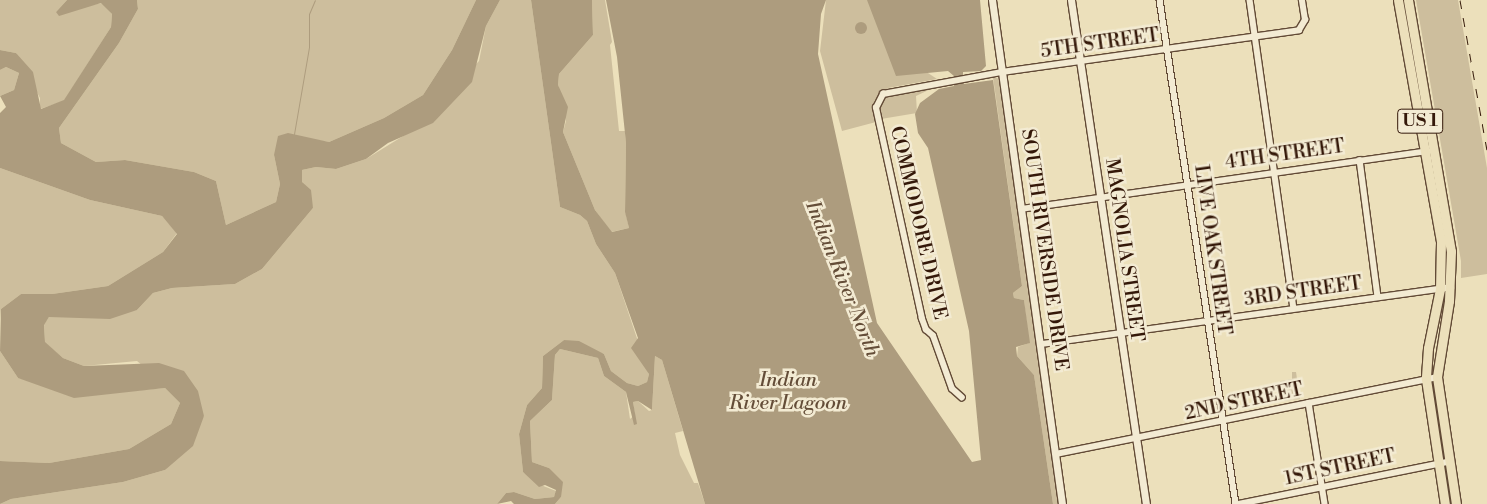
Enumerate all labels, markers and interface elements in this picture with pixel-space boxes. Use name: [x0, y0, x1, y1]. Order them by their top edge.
street label: 5TH STREET: [1039, 24, 1161, 64]
road number: US 1: [1396, 105, 1444, 136]
street label: COMMODORE DRIVE: [885, 124, 951, 322]
street label: SOUTH RIVERSIDE DRIVE: [1016, 128, 1072, 372]
street label: 4TH STREET: [1224, 135, 1346, 175]
street label: MAGNOLIA STREET: [1100, 157, 1148, 343]
street label: LIVE OAK STREET: [1189, 163, 1235, 337]
water label: Indian River North: [800, 198, 884, 360]
street label: 3RD STREET: [1243, 272, 1363, 312]
water label: Indian River Lagoon: [729, 368, 847, 415]
street label: 2ND STREET: [1183, 378, 1305, 426]
street label: 1ST STREET: [1282, 445, 1398, 491]

